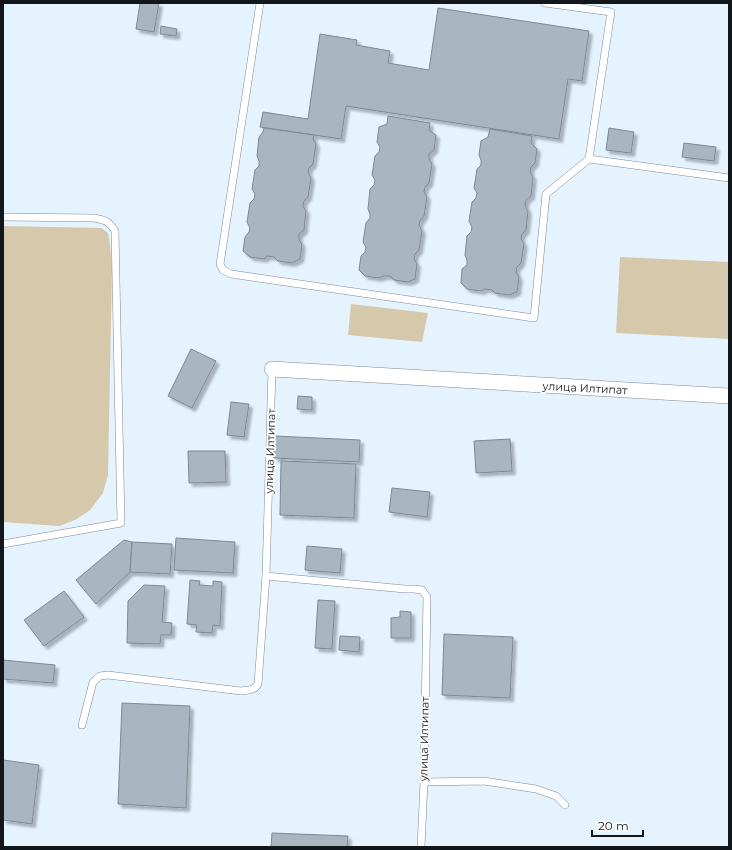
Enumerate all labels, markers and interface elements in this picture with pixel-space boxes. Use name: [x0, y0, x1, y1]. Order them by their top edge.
street label: улица Илтипат: [541, 379, 629, 397]
street label: улица Илтипат: [261, 407, 279, 495]
street label: улица Илтипат: [416, 696, 432, 783]
scale bar: [592, 812, 643, 838]
text: 20 m: [598, 818, 629, 833]

